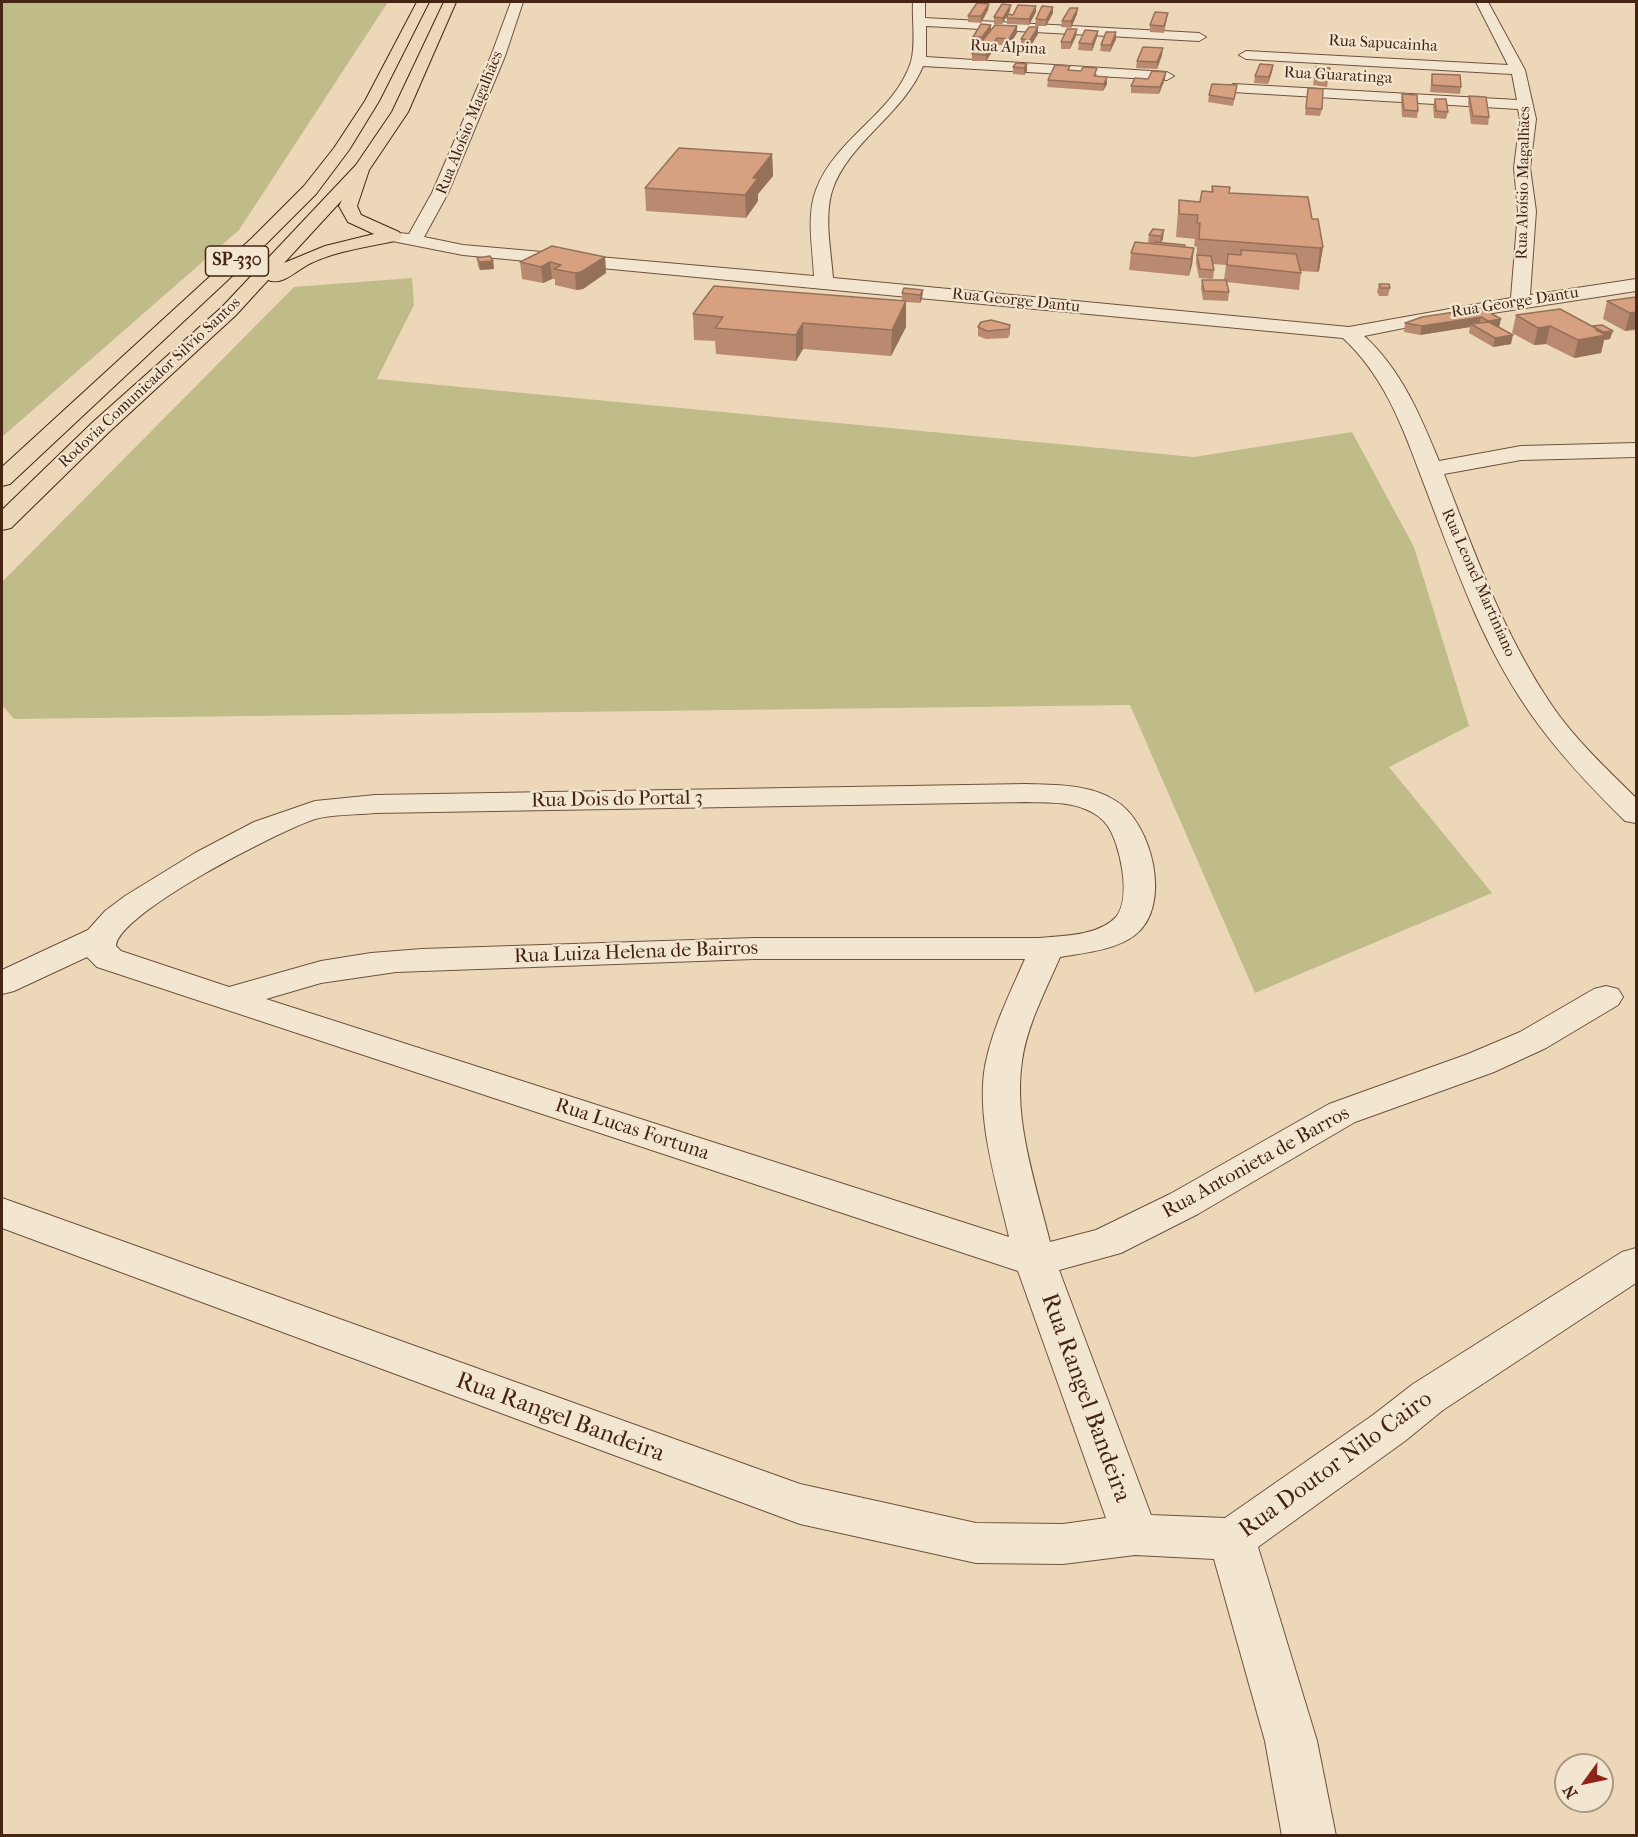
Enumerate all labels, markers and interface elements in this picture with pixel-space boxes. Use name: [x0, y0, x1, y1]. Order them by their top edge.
street label: Rua Sapucainha: [1328, 32, 1438, 56]
street label: Rua Alpina: [970, 36, 1046, 60]
street label: Rua Aloísio Magalhães: [432, 48, 508, 198]
street label: Rua Guaratinga: [1283, 64, 1393, 88]
street label: Rua Aloísio Magalhães: [1513, 106, 1535, 260]
road number: SP-330: [206, 246, 268, 276]
street label: Rua George Dantu: [1450, 283, 1580, 323]
street label: Rua George Dantu: [951, 285, 1081, 317]
street label: Rodovia Comunicador Silvio Santos: [55, 294, 245, 472]
street label: Rua Leonel Martiniano: [1437, 506, 1519, 660]
street label: Rua Dois do Portal 3: [531, 787, 703, 813]
street label: Rua Luiza Helena de Bairros: [514, 937, 758, 969]
street label: Rua Lucas Fortuna: [552, 1094, 712, 1166]
street label: Rua Antonieta de Barros: [1158, 1102, 1354, 1224]
street label: Rua Rangel Bandeira: [1034, 1290, 1136, 1506]
street label: Rua Rangel Bandeira: [452, 1367, 668, 1469]
street label: Rua Doutor Nilo Cairo: [1234, 1385, 1438, 1545]
north arrow: [1554, 1753, 1614, 1813]
text: N: [1559, 1782, 1581, 1802]

